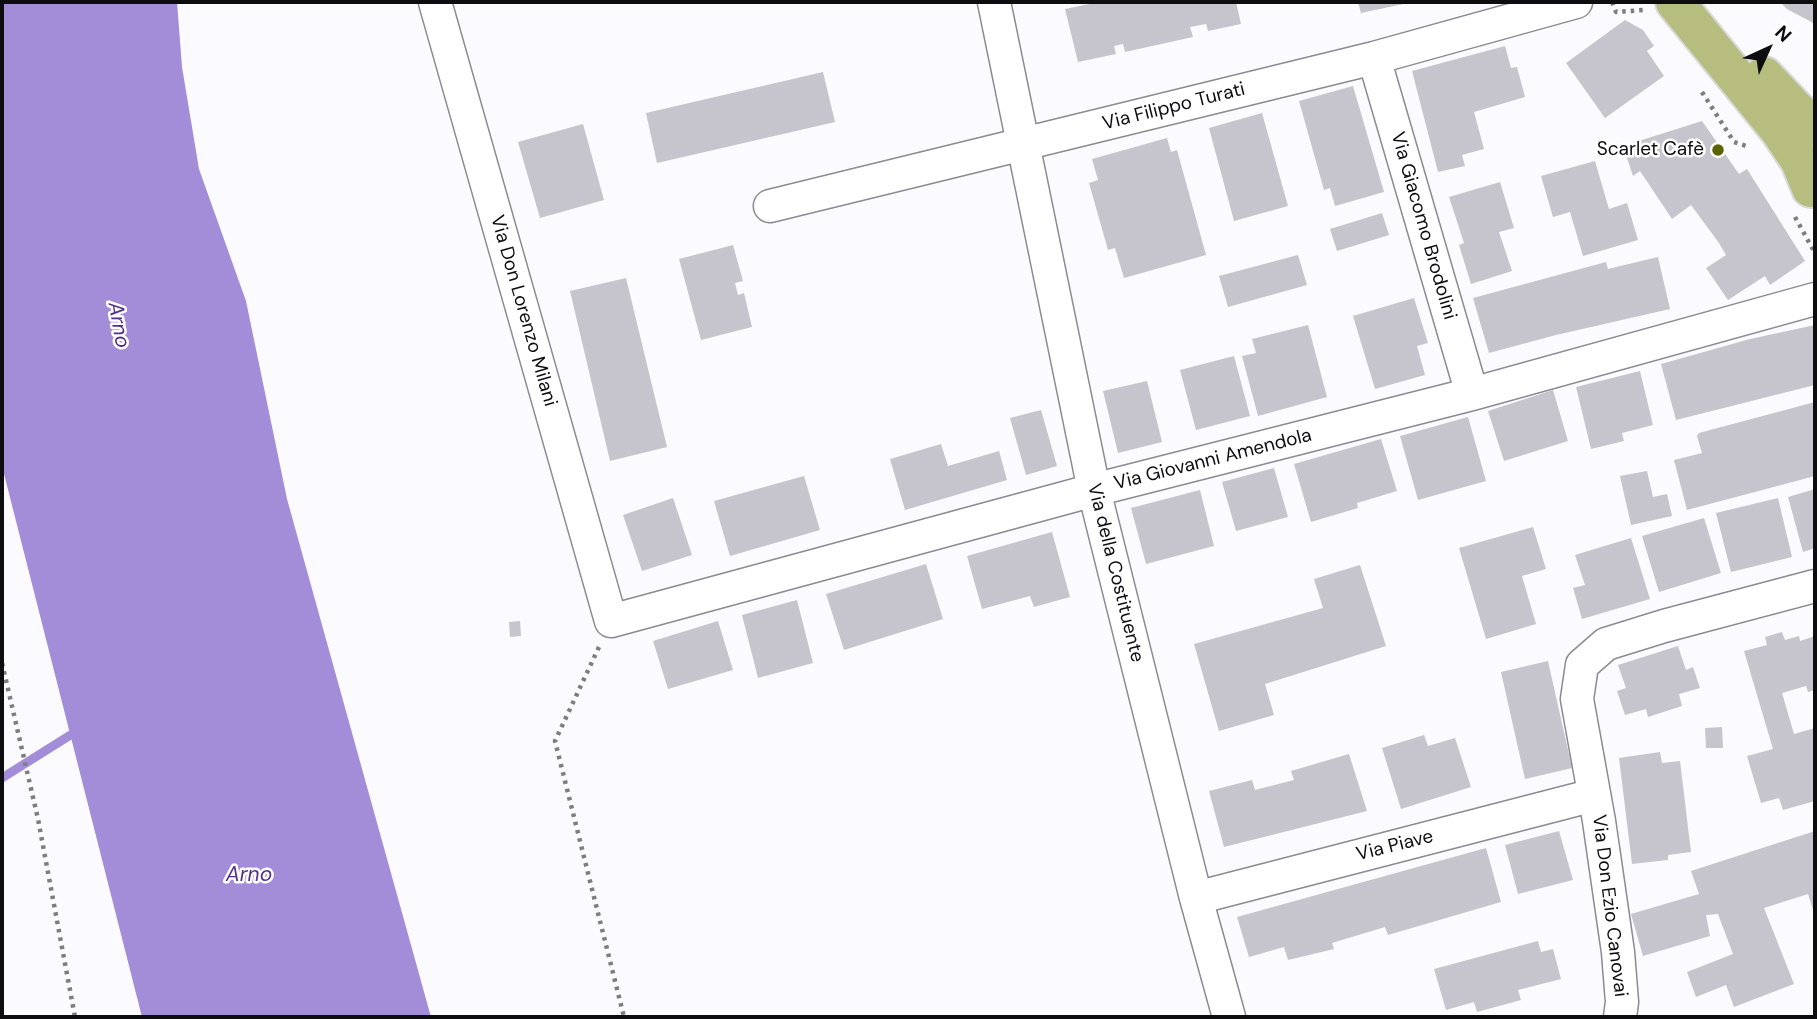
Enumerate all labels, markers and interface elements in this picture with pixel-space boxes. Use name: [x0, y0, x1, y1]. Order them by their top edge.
north arrow: [1733, 14, 1803, 84]
text: N: [1769, 20, 1797, 48]
street label: Via Filippo Turati: [1100, 78, 1248, 136]
street label: Via Giacomo Brodolini: [1385, 130, 1461, 322]
place label: Scarlet Cafè: [1597, 139, 1704, 161]
marker: Scarlet Cafè: [1710, 142, 1726, 158]
street label: Via Don Lorenzo Milani: [485, 213, 561, 409]
water label: Arno: [102, 300, 134, 350]
street label: Via Giovanni Amendola: [1112, 424, 1314, 496]
street label: Via della Costituente: [1082, 481, 1148, 665]
street label: Via Don Ezio Canovai: [1587, 814, 1631, 998]
street label: Via Piave: [1354, 825, 1436, 867]
water label: Arno: [226, 862, 272, 888]

